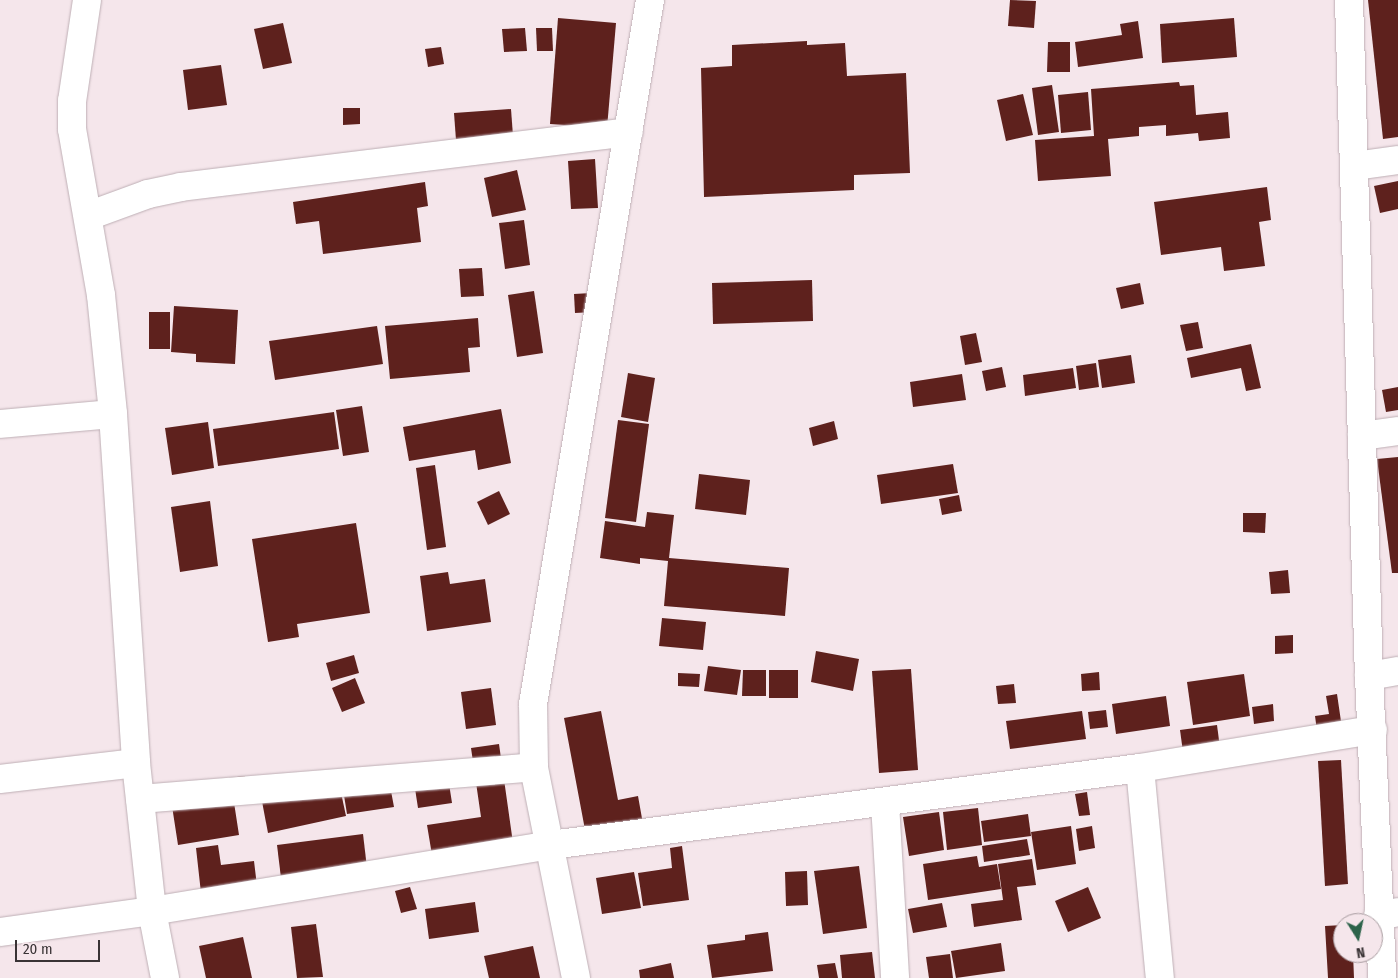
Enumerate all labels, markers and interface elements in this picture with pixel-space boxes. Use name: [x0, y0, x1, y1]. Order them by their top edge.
north arrow: [1333, 913, 1383, 963]
scale bar: [18, 930, 102, 962]
text: 20 m: [23, 940, 53, 958]
text: N: [1355, 943, 1366, 961]

